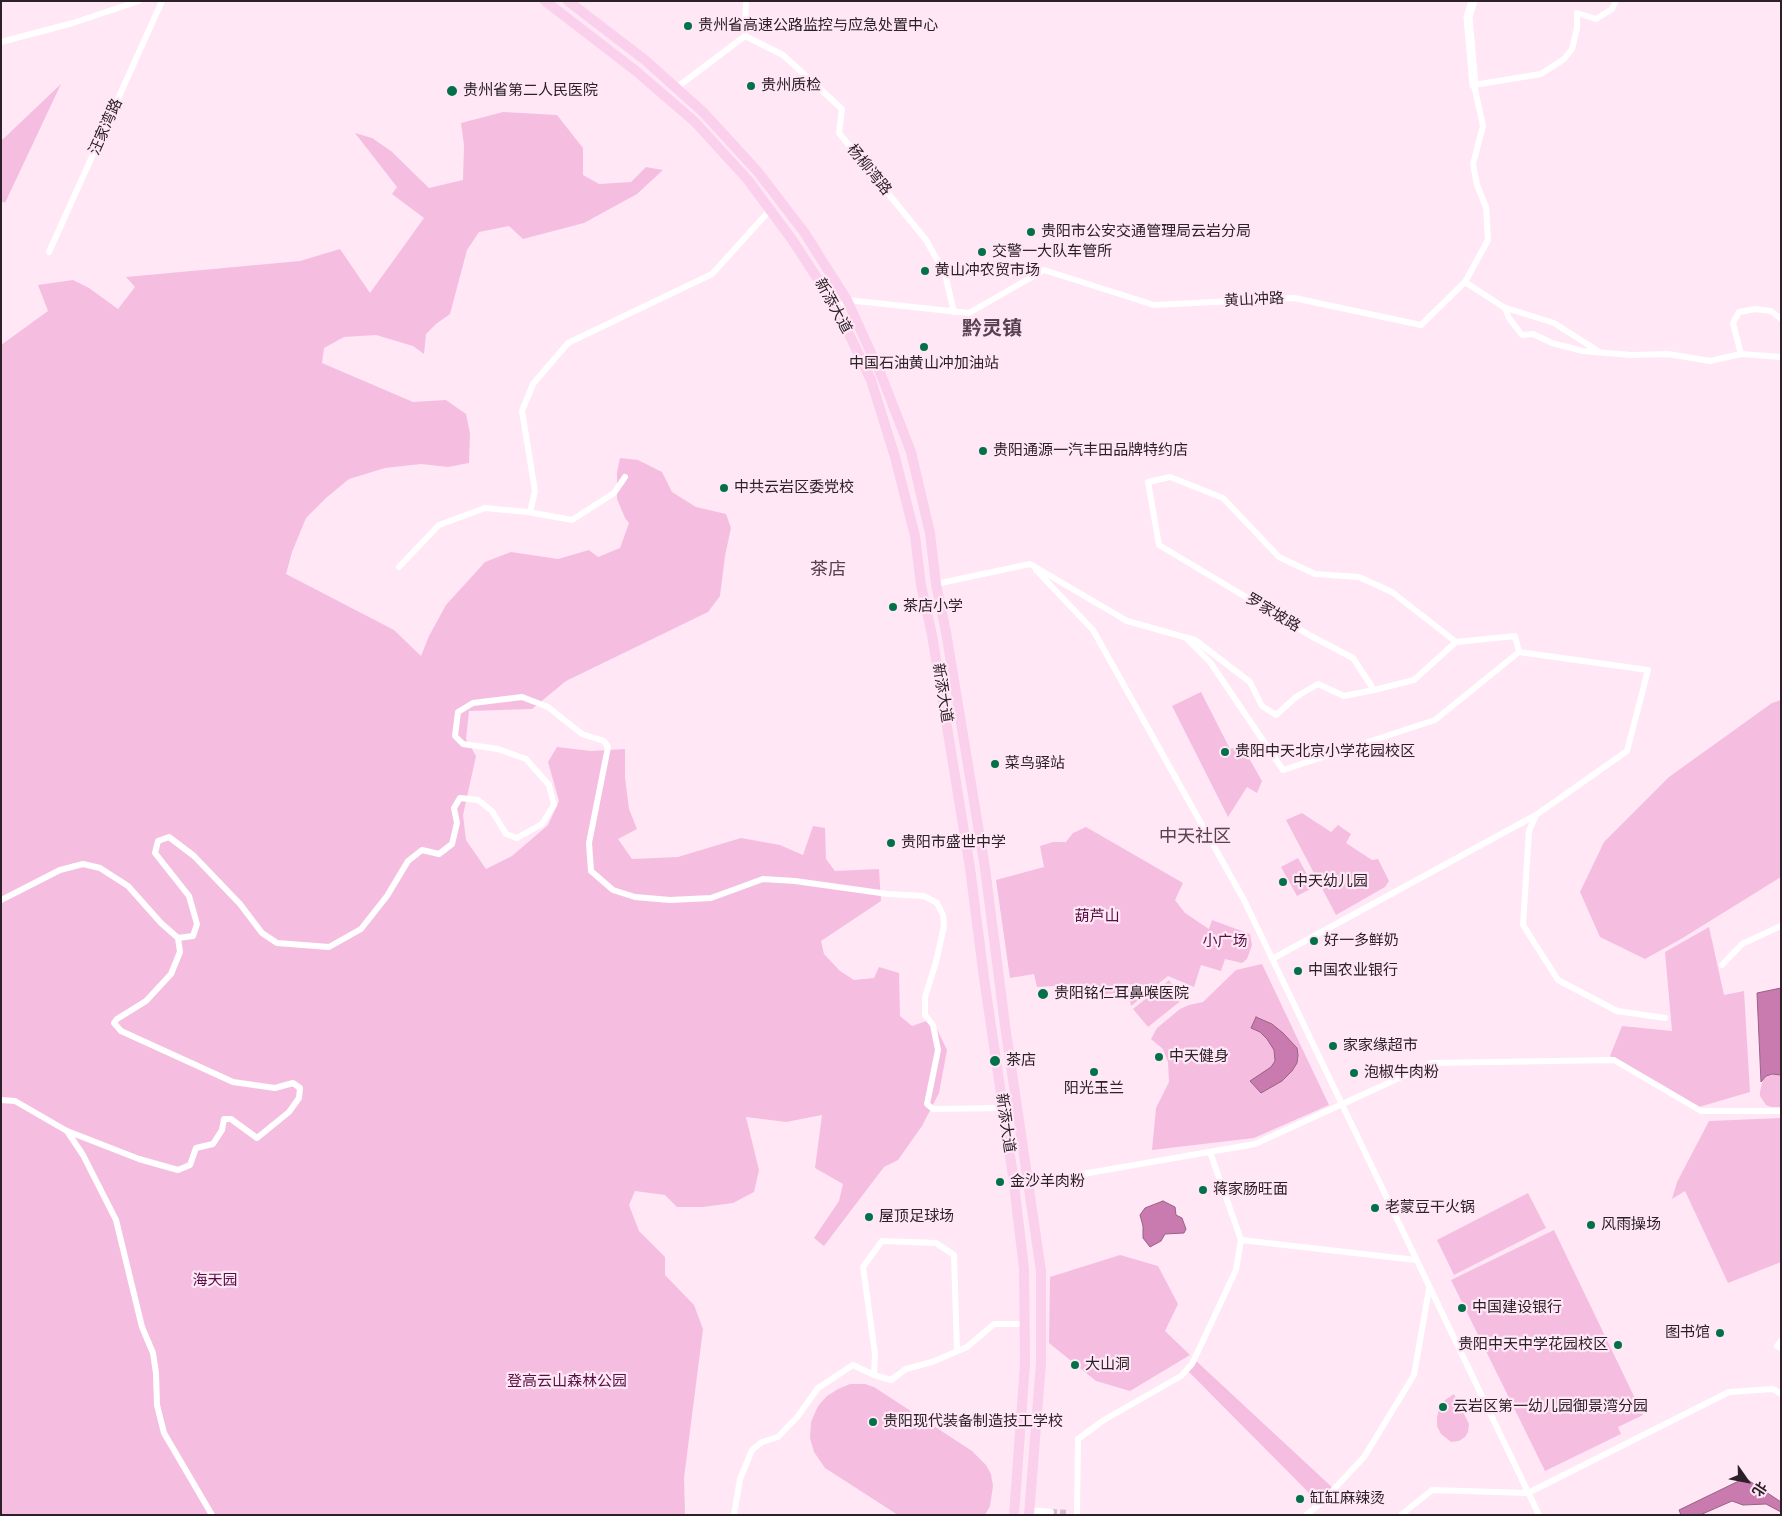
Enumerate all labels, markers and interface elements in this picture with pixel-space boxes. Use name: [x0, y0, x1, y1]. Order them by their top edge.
place label: 贵州省高速公路监控与应急处置中心: [698, 17, 938, 35]
marker: 贵州省高速公路监控与应急处置中心: [682, 20, 694, 32]
place label: 贵州质检: [761, 77, 821, 95]
marker: 贵州质检: [745, 80, 757, 92]
place label: 贵州省第二人民医院: [463, 82, 598, 100]
marker: 贵州省第二人民医院: [445, 84, 459, 98]
street label: 汪家湾路: [86, 96, 126, 158]
street label: 杨柳湾路: [843, 141, 895, 199]
place label: 贵阳市公安交通管理局云岩分局: [1041, 223, 1251, 241]
marker: 贵阳市公安交通管理局云岩分局: [1025, 226, 1037, 238]
place label: 交警一大队车管所: [992, 243, 1112, 261]
marker: 交警一大队车管所: [976, 246, 988, 258]
place label: 黄山冲农贸市场: [935, 262, 1040, 280]
marker: 黄山冲农贸市场: [919, 265, 931, 277]
street label: 新添大道: [811, 275, 855, 337]
street label: 黄山冲路: [1224, 289, 1284, 311]
district label: 黔灵镇: [962, 317, 1022, 341]
marker: 中国石油黄山冲加油站: [918, 341, 930, 353]
place label: 中国石油黄山冲加油站: [849, 355, 999, 373]
place label: 贵阳通源一汽丰田品牌特约店: [993, 442, 1188, 460]
marker: 贵阳通源一汽丰田品牌特约店: [977, 445, 989, 457]
place label: 中共云岩区委党校: [734, 479, 854, 497]
marker: 中共云岩区委党校: [718, 482, 730, 494]
district label: 茶店: [810, 559, 846, 581]
street label: 罗家坡路: [1243, 590, 1303, 636]
place label: 茶店小学: [903, 598, 963, 616]
marker: 茶店小学: [887, 601, 899, 613]
street label: 新添大道: [928, 662, 956, 724]
place label: 贵阳中天北京小学花园校区: [1235, 743, 1415, 761]
marker: 贵阳中天北京小学花园校区: [1219, 746, 1231, 758]
place label: 菜鸟驿站: [1005, 755, 1065, 773]
marker: 菜鸟驿站: [989, 758, 1001, 770]
district label: 中天社区: [1159, 826, 1231, 848]
place label: 贵阳市盛世中学: [901, 834, 1006, 852]
marker: 贵阳市盛世中学: [885, 837, 897, 849]
place label: 中天幼儿园: [1293, 873, 1368, 891]
marker: 中天幼儿园: [1277, 876, 1289, 888]
park label: 葫芦山: [1075, 908, 1119, 926]
place label: 好一多鲜奶: [1324, 932, 1399, 950]
park label: 小广场: [1203, 933, 1247, 951]
marker: 好一多鲜奶: [1308, 935, 1320, 947]
place label: 中国农业银行: [1308, 962, 1398, 980]
marker: 中国农业银行: [1292, 965, 1304, 977]
place label: 贵阳铭仁耳鼻喉医院: [1054, 985, 1189, 1003]
marker: 贵阳铭仁耳鼻喉医院: [1036, 987, 1050, 1001]
place label: 家家缘超市: [1343, 1037, 1418, 1055]
marker: 家家缘超市: [1327, 1040, 1339, 1052]
place label: 中天健身: [1169, 1048, 1229, 1066]
marker: 中天健身: [1153, 1051, 1165, 1063]
place label: 茶店: [1006, 1052, 1036, 1070]
marker: 茶店: [988, 1054, 1002, 1068]
place label: 泡椒牛肉粉: [1364, 1064, 1439, 1082]
marker: 阳光玉兰: [1088, 1066, 1100, 1078]
marker: 泡椒牛肉粉: [1348, 1067, 1360, 1079]
place label: 阳光玉兰: [1064, 1080, 1124, 1098]
street label: 新添大道: [992, 1092, 1018, 1154]
place label: 金沙羊肉粉: [1010, 1173, 1085, 1191]
marker: 金沙羊肉粉: [994, 1176, 1006, 1188]
place label: 蒋家肠旺面: [1213, 1181, 1288, 1199]
marker: 蒋家肠旺面: [1197, 1184, 1209, 1196]
place label: 老蒙豆干火锅: [1385, 1199, 1475, 1217]
marker: 老蒙豆干火锅: [1369, 1202, 1381, 1214]
place label: 屋顶足球场: [879, 1208, 954, 1226]
marker: 屋顶足球场: [863, 1211, 875, 1223]
place label: 风雨操场: [1601, 1216, 1661, 1234]
marker: 风雨操场: [1585, 1219, 1597, 1231]
park label: 海天园: [193, 1272, 237, 1290]
place label: 中国建设银行: [1472, 1299, 1562, 1317]
marker: 中国建设银行: [1456, 1302, 1468, 1314]
place label: 图书馆: [1665, 1324, 1710, 1342]
marker: 图书馆: [1714, 1327, 1726, 1339]
place label: 贵阳中天中学花园校区: [1458, 1336, 1608, 1354]
marker: 贵阳中天中学花园校区: [1612, 1339, 1624, 1351]
place label: 大山洞: [1085, 1356, 1130, 1374]
marker: 大山洞: [1069, 1359, 1081, 1371]
park label: 登高云山森林公园: [507, 1373, 627, 1391]
place label: 云岩区第一幼儿园御景湾分园: [1453, 1398, 1648, 1416]
marker: 云岩区第一幼儿园御景湾分园: [1437, 1401, 1449, 1413]
place label: 贵阳现代装备制造技工学校: [883, 1413, 1063, 1431]
marker: 贵阳现代装备制造技工学校: [867, 1416, 879, 1428]
north arrow: [1722, 1456, 1772, 1506]
text: 北: [1748, 1478, 1772, 1500]
place label: 缸缸麻辣烫: [1310, 1490, 1385, 1508]
marker: 缸缸麻辣烫: [1294, 1493, 1306, 1505]

